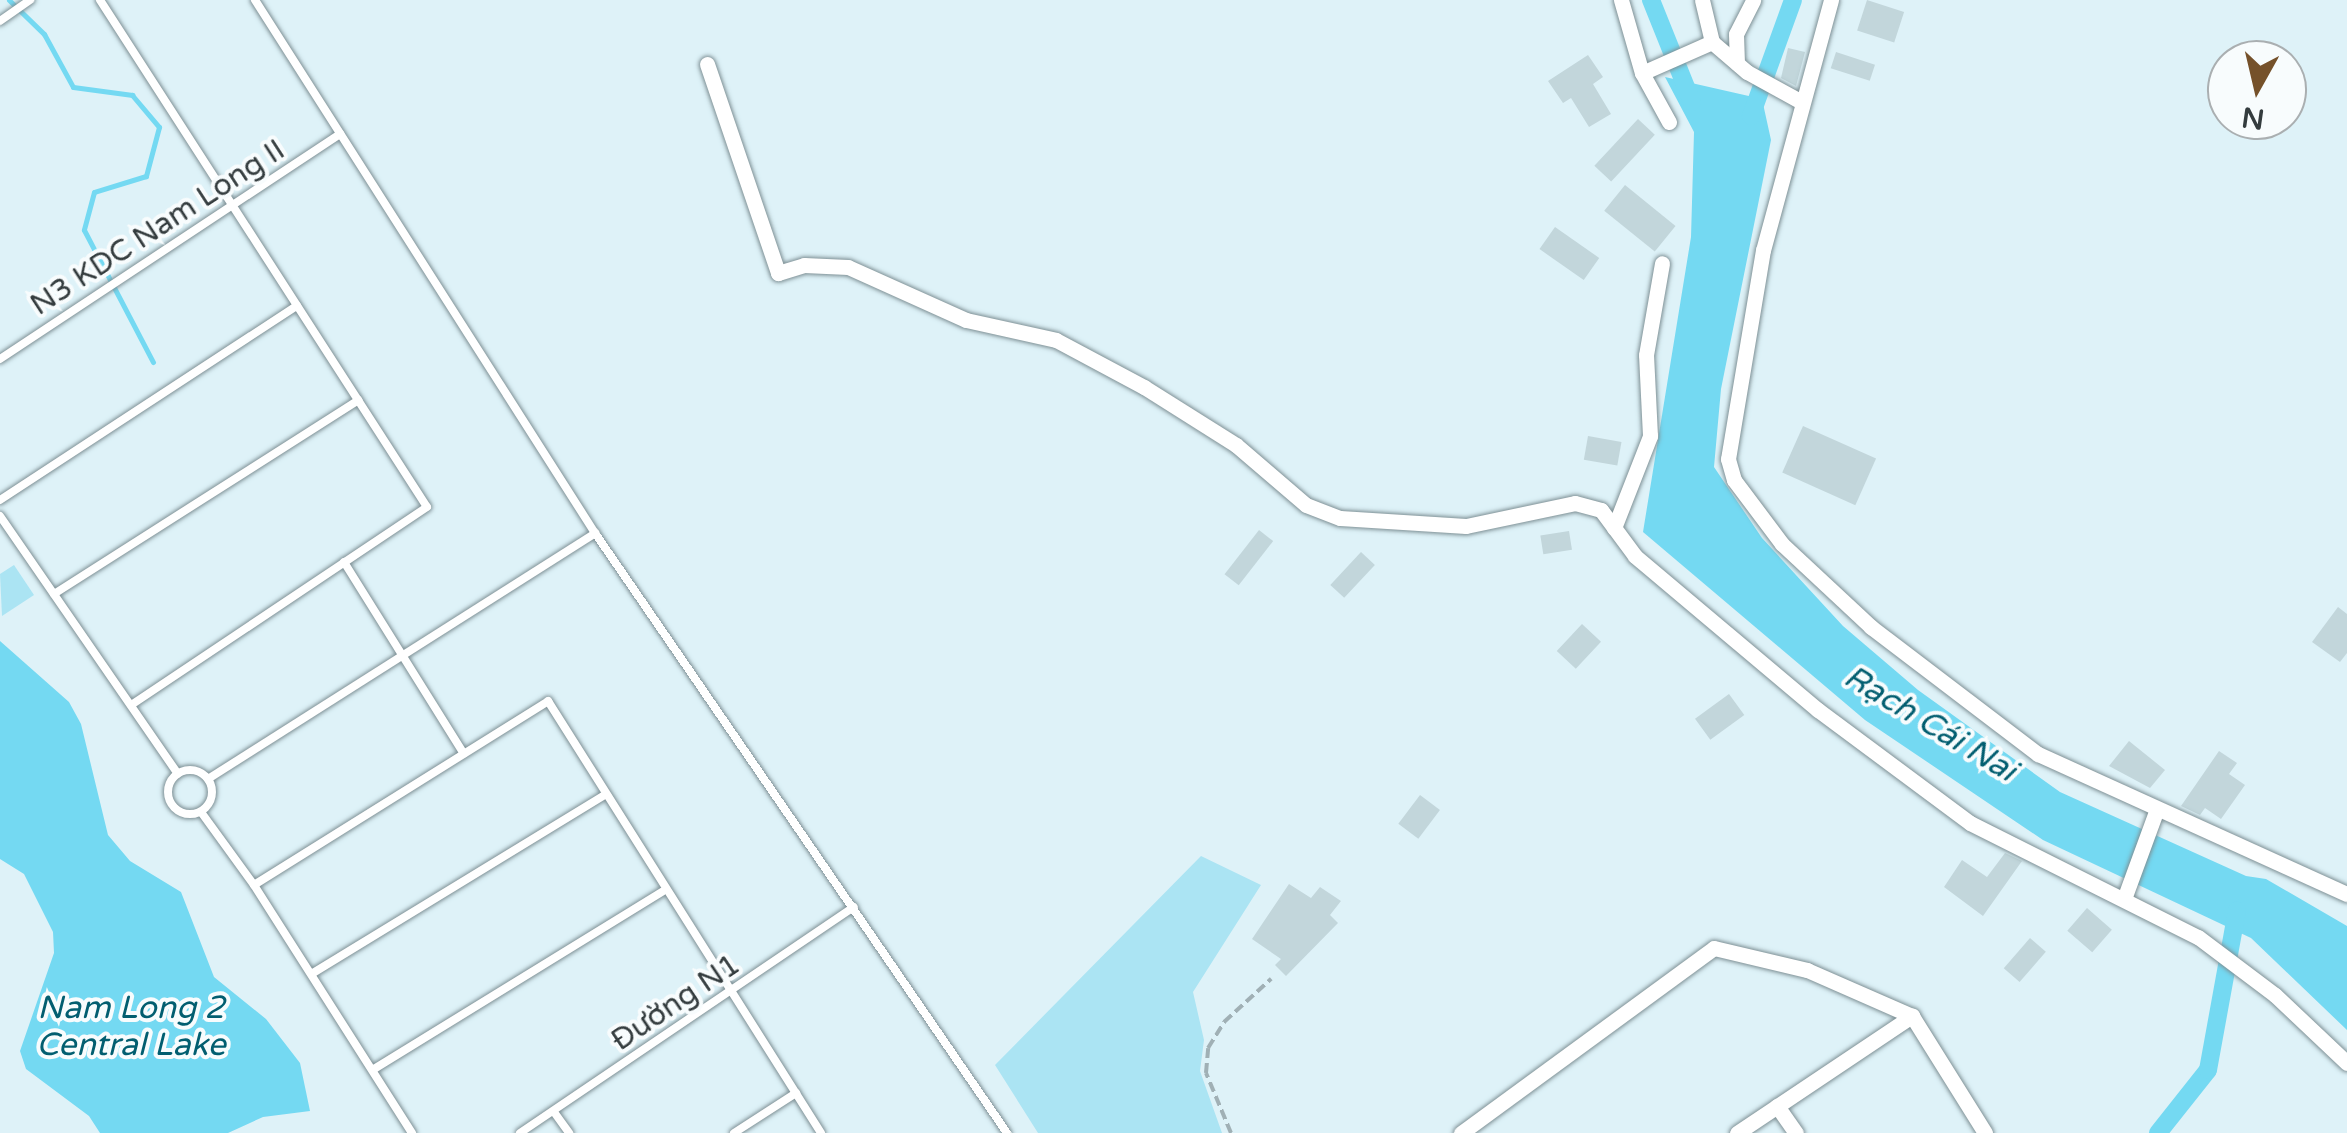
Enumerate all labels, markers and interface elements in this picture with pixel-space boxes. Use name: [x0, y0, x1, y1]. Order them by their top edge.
north arrow: [2207, 40, 2307, 140]
text: N: [2240, 99, 2267, 136]
street label: N3 KDC Nam Long II: [24, 132, 292, 324]
water label: Rạch Cái Nai: [1837, 658, 2023, 790]
street label: Đường N1: [605, 947, 747, 1059]
water label: Nam Long 2 Central Lake: [36, 990, 226, 1065]

